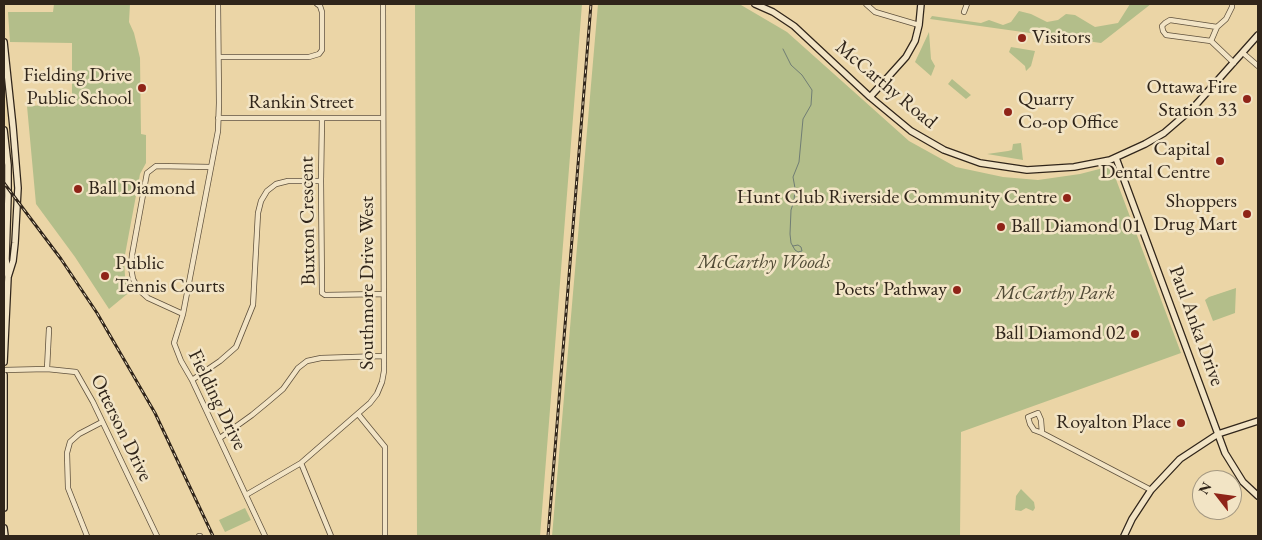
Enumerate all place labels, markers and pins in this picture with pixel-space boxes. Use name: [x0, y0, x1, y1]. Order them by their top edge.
place label: Visitors: [1032, 26, 1091, 50]
marker: Visitors: [1016, 32, 1028, 44]
place label: Fielding Drive Public School: [23, 64, 132, 111]
place label: Ottawa Fire Station 33: [1147, 76, 1237, 123]
marker: Fielding Drive Public School: [136, 82, 148, 94]
place label: Quarry Co-op Office: [1018, 88, 1118, 135]
marker: Ottawa Fire Station 33: [1241, 93, 1253, 105]
marker: Quarry Co-op Office: [1002, 106, 1014, 118]
place label: Capital Dental Centre: [1100, 138, 1210, 185]
marker: Capital Dental Centre: [1214, 155, 1226, 167]
place label: Ball Diamond: [88, 177, 195, 201]
marker: Ball Diamond: [72, 183, 84, 195]
place label: Hunt Club Riverside Community Centre: [737, 186, 1057, 210]
place label: Shoppers Drug Mart: [1153, 190, 1237, 237]
marker: Hunt Club Riverside Community Centre: [1061, 192, 1073, 204]
marker: Shoppers Drug Mart: [1241, 208, 1253, 220]
place label: Ball Diamond 01: [1011, 215, 1142, 239]
marker: Ball Diamond 01: [995, 221, 1007, 233]
place label: Public Tennis Courts: [115, 252, 225, 299]
marker: Public Tennis Courts: [99, 270, 111, 282]
place label: Poets' Pathway: [834, 278, 947, 302]
marker: Poets' Pathway: [951, 284, 963, 296]
place label: Ball Diamond 02: [994, 322, 1125, 346]
marker: Ball Diamond 02: [1129, 328, 1141, 340]
place label: Royalton Place: [1056, 411, 1171, 435]
marker: Royalton Place: [1175, 417, 1187, 429]

